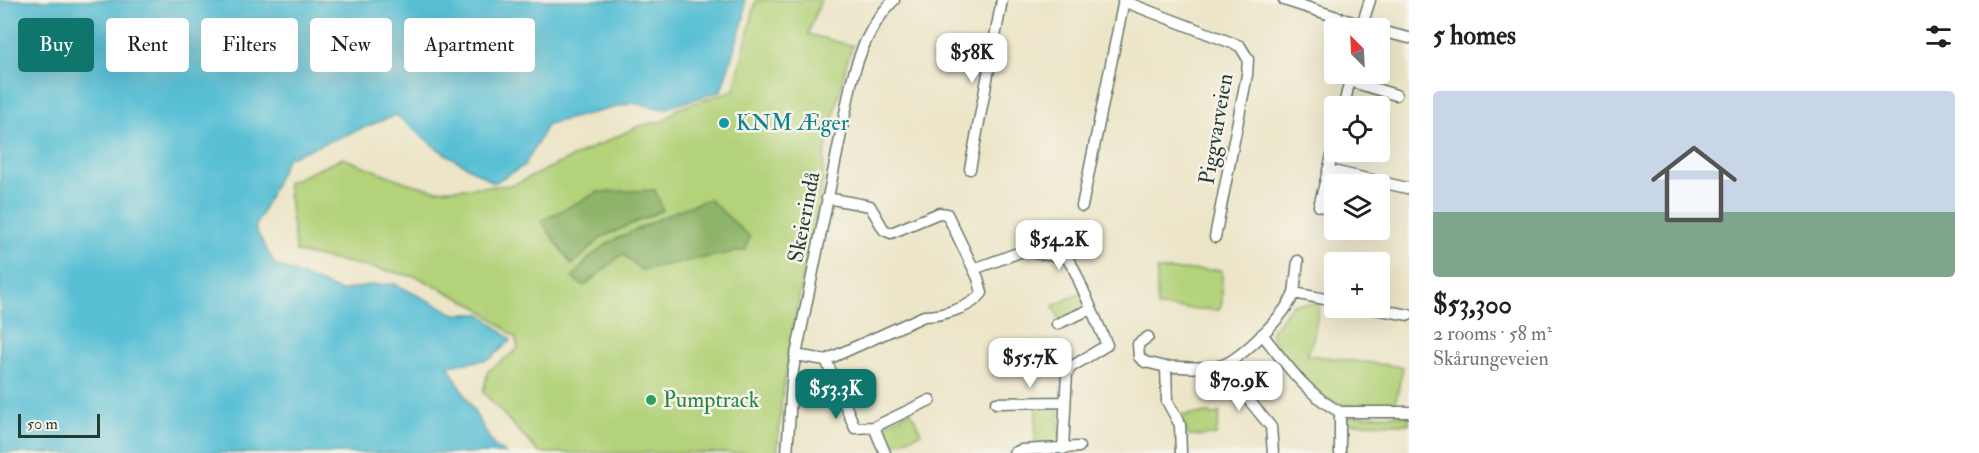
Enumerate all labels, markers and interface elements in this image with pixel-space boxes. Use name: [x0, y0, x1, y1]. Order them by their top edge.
chip: Buy: [18, 18, 94, 72]
chip: Rent: [106, 18, 189, 72]
chip: Filters: [201, 18, 298, 72]
chip: New: [310, 18, 392, 72]
chip: Apartment: [404, 18, 535, 72]
north arrow: [1324, 18, 1390, 84]
map controls: [1324, 18, 1390, 318]
text: 5 homes: [1433, 20, 1516, 52]
icon: filters: [1922, 20, 1955, 53]
pin: $58K: [936, 33, 1008, 84]
text: $58K: [950, 40, 994, 65]
street label: Piggvarveien: [1192, 71, 1240, 187]
button: locate: [1324, 96, 1390, 162]
place label: KNM Æger: [736, 109, 850, 137]
marker: KNM Æger: [717, 116, 731, 130]
icon: home: [1640, 130, 1748, 238]
street label: Skeierindå: [782, 168, 827, 265]
button: layers: [1324, 174, 1390, 240]
pin: $54.2K: [1010, 220, 1108, 271]
text: $54.2K: [1030, 227, 1088, 252]
button: +: [1324, 252, 1390, 318]
text: $53,300: [1433, 289, 1512, 321]
text: 2 rooms · 58 m²: [1433, 321, 1552, 346]
pin: $55.7K: [981, 338, 1079, 389]
text: $55.7K: [1003, 345, 1057, 370]
text: Skårungeveien: [1433, 346, 1549, 371]
pin: $70.9K: [1190, 361, 1288, 412]
text: $70.9K: [1210, 368, 1268, 393]
pin: $53.3K: [787, 369, 885, 420]
text: $53.3K: [809, 376, 863, 401]
place label: Pumptrack: [663, 386, 760, 415]
marker: Pumptrack: [644, 393, 658, 407]
scale bar: [18, 411, 100, 438]
text: 50 m: [27, 414, 58, 434]

